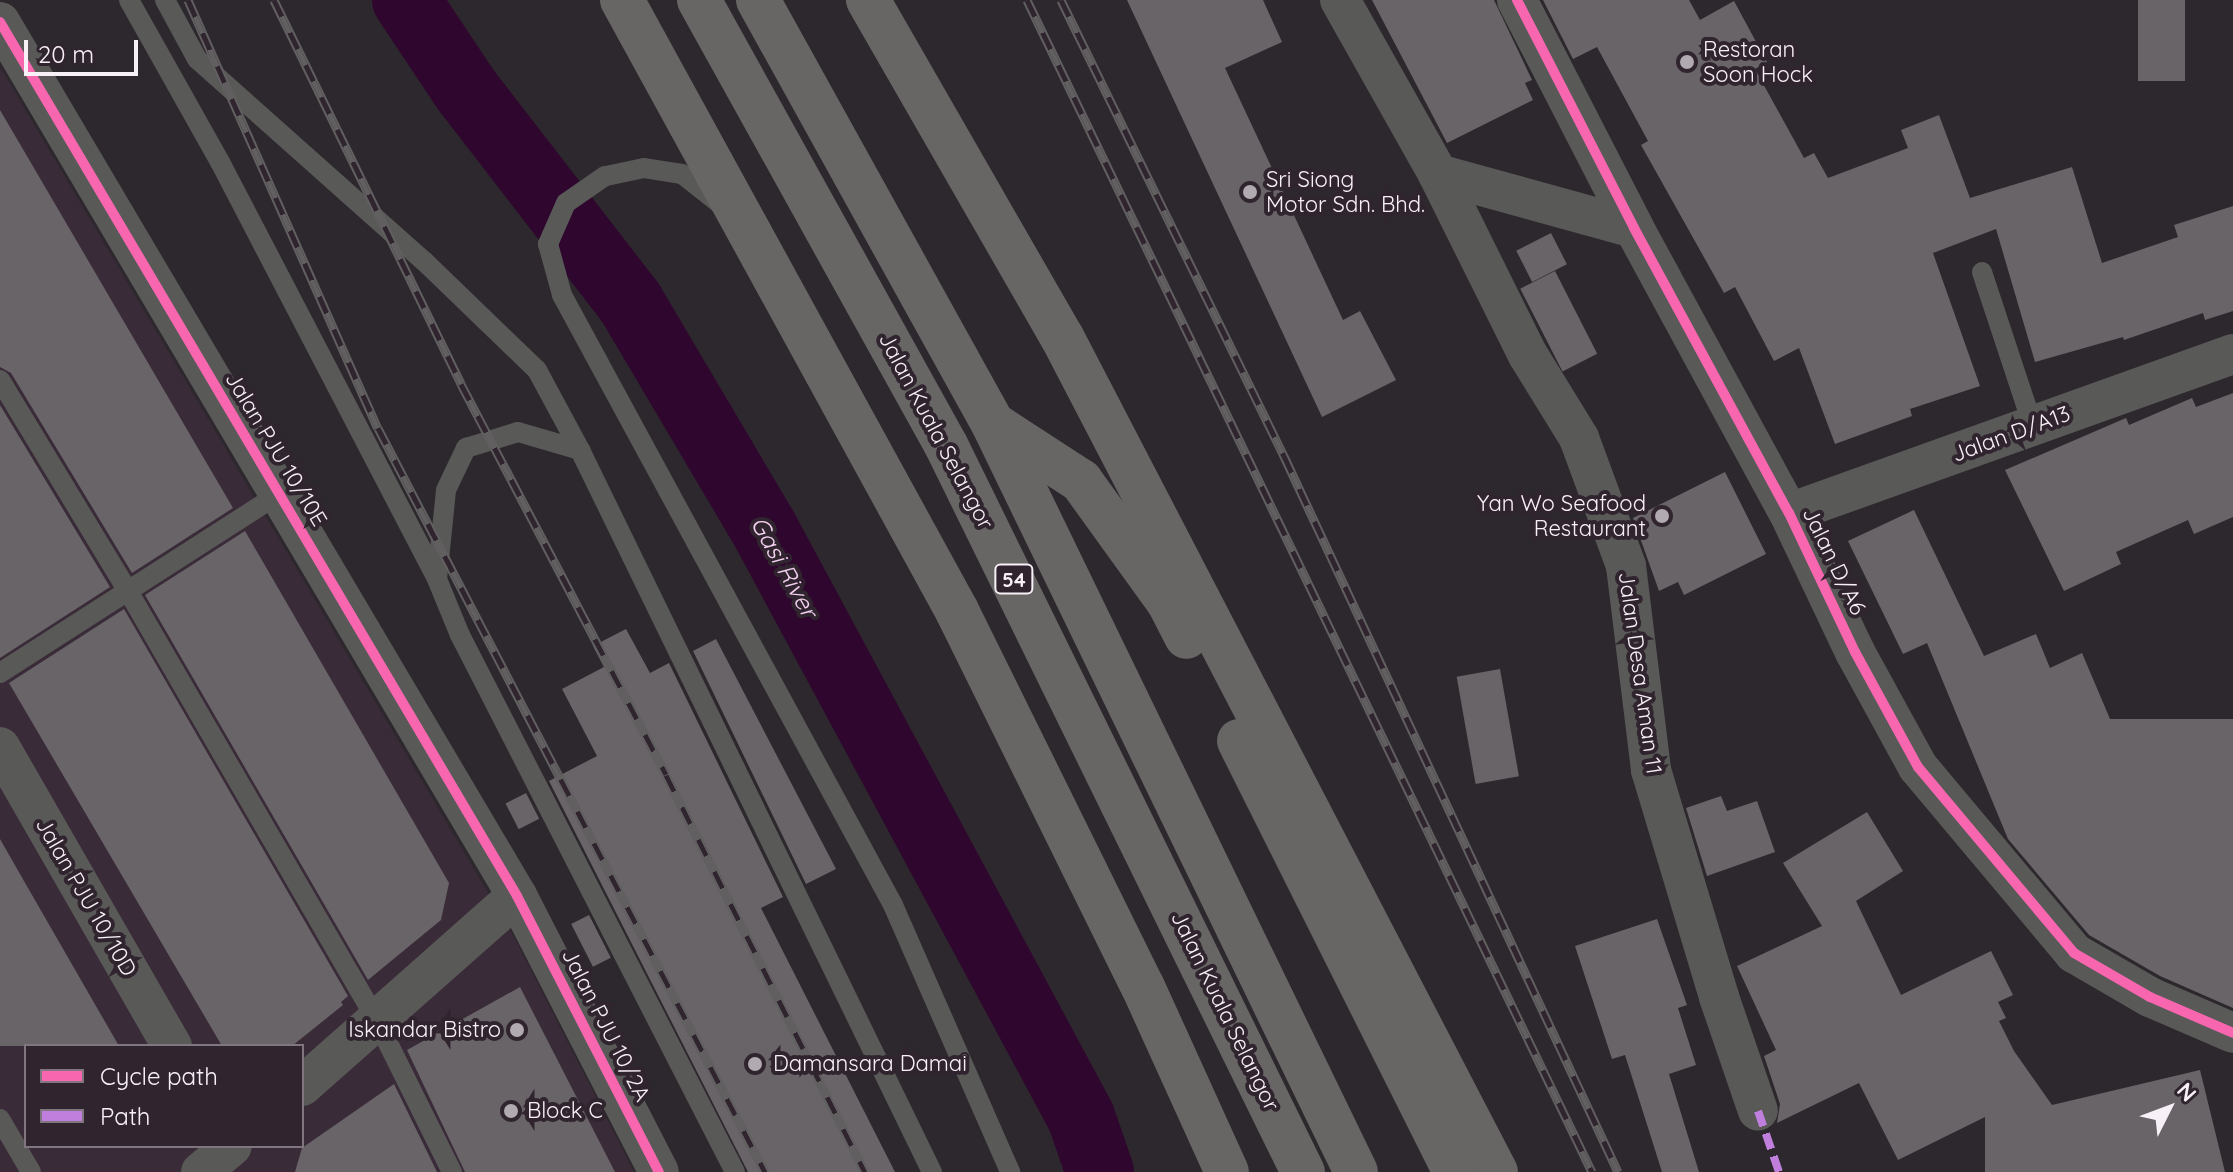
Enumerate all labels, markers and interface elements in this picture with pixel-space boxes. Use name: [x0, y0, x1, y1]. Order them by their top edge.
scale bar: [28, 24, 142, 74]
place label: Restoran Soon Hock: [1703, 36, 1813, 88]
text: 20 m: [38, 39, 94, 69]
marker: Restoran Soon Hock: [1678, 53, 1696, 71]
place label: Sri Siong Motor Sdn. Bhd.: [1266, 166, 1425, 218]
marker: Sri Siong Motor Sdn. Bhd.: [1241, 183, 1259, 201]
street label: Jalan Kuala Selangor: [873, 328, 999, 534]
street label: Jalan PJU 10/10E: [220, 367, 332, 531]
street label: Jalan D/A13: [1948, 400, 2074, 468]
place label: Yan Wo Seafood Restaurant: [1477, 490, 1646, 542]
street label: Jalan D/A6: [1797, 503, 1871, 619]
marker: Yan Wo Seafood Restaurant: [1653, 507, 1671, 525]
water label: Gasi River: [744, 511, 824, 623]
road number: 54: [994, 563, 1034, 595]
street label: Jalan Desa Aman 11: [1613, 570, 1667, 776]
street label: Jalan PJU 10/10D: [30, 813, 142, 981]
street label: Jalan Kuala Selangor: [1165, 907, 1285, 1115]
street label: Jalan PJU 10/2A: [556, 944, 656, 1106]
place label: Iskandar Bistro: [348, 1017, 501, 1043]
marker: Iskandar Bistro: [508, 1021, 526, 1039]
legend: [24, 1044, 304, 1148]
place label: Damansara Damai: [773, 1051, 967, 1077]
marker: Damansara Damai: [744, 1053, 766, 1075]
text: Cycle path: [100, 1061, 218, 1091]
north arrow: [2129, 1068, 2209, 1148]
text: N: [2171, 1077, 2203, 1107]
place label: Block C: [527, 1098, 603, 1124]
text: Path: [100, 1101, 151, 1131]
marker: Block C: [502, 1102, 520, 1120]

